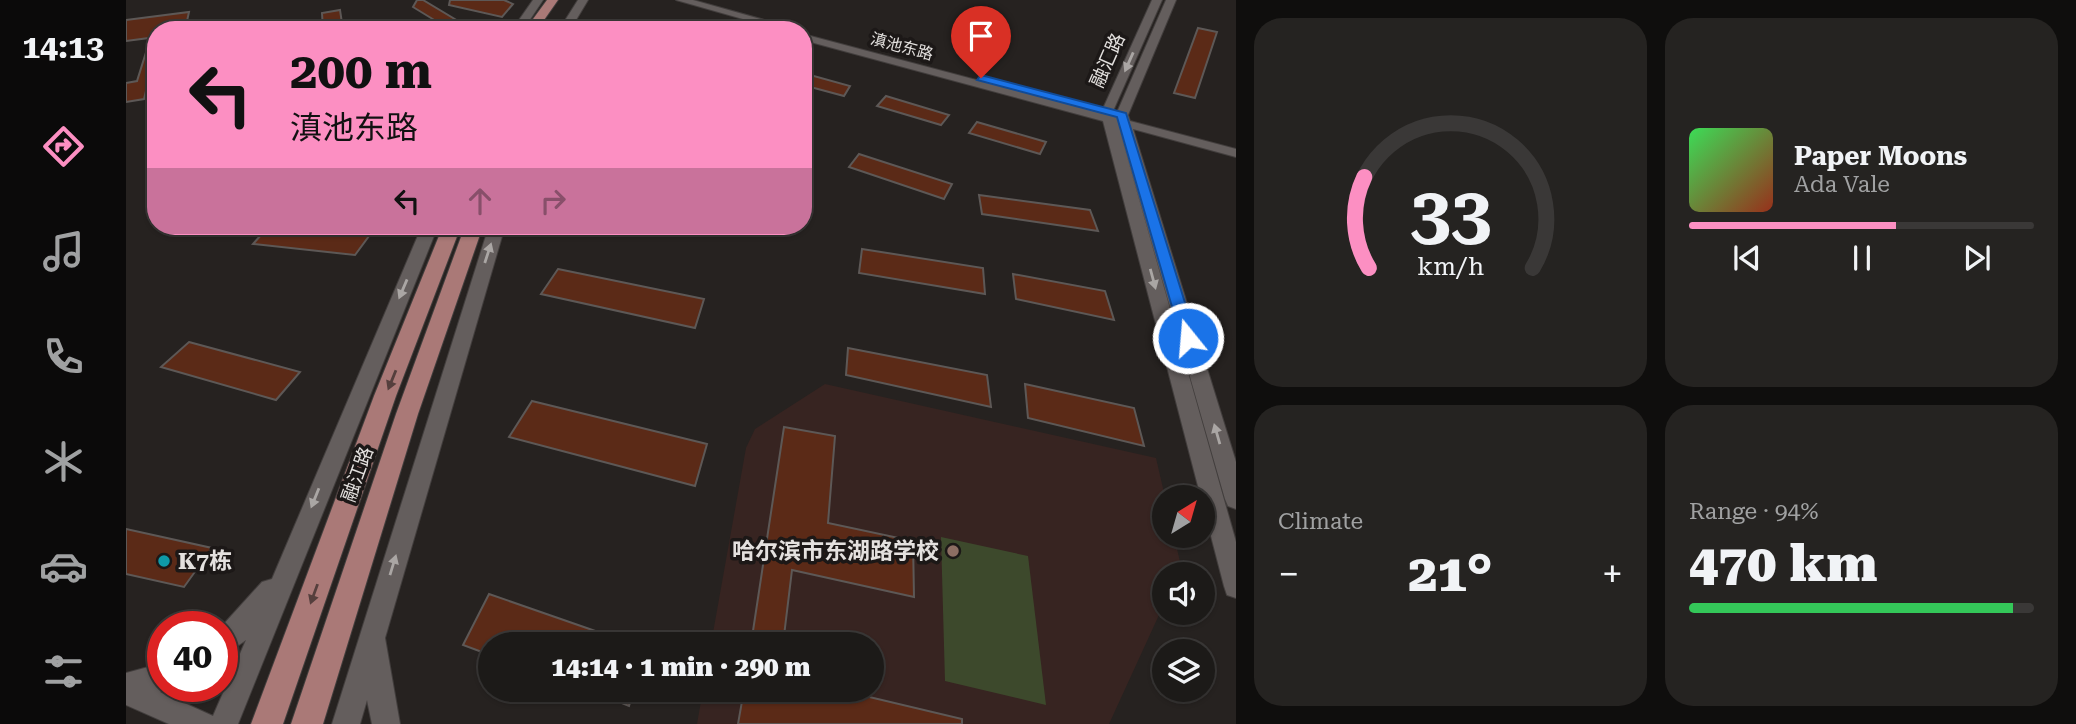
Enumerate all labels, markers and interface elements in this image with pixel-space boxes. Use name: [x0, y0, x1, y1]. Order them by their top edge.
pin: [951, 6, 1011, 78]
icon: arrive: [962, 17, 1000, 55]
text: 14:13: [22, 28, 104, 66]
street label: 滇池东路: [868, 29, 935, 64]
street label: 融汇路: [1085, 29, 1130, 91]
text: 200 m: [290, 43, 432, 100]
icon: left: [175, 49, 266, 140]
one-way arrow: [1123, 52, 1135, 72]
text: 滇池东路: [290, 109, 418, 147]
icon: directions: [39, 122, 88, 171]
text: Paper Moons: [1794, 141, 1967, 171]
text: Ada Vale: [1794, 171, 1890, 198]
text: 33: [1410, 172, 1491, 257]
icon: left: [388, 182, 426, 220]
icon: ahead: [461, 182, 499, 220]
icon: right: [534, 182, 572, 220]
icon: music: [39, 227, 88, 276]
icon: previous: [1728, 239, 1766, 277]
icon: pause: [1843, 239, 1881, 277]
icon: next: [1958, 239, 1996, 277]
one-way arrow: [483, 243, 494, 264]
text: km/h: [1417, 252, 1484, 281]
one-way arrow: [1148, 268, 1159, 290]
one-way arrow: [397, 278, 408, 299]
position arrow: [1151, 301, 1225, 375]
icon: phone: [39, 332, 88, 381]
one-way arrow: [386, 370, 397, 391]
one-way arrow: [1211, 423, 1221, 444]
icon: climate: [39, 437, 88, 486]
street label: 融江路: [337, 443, 378, 505]
north arrow: [1152, 485, 1214, 548]
map controls: [1152, 485, 1215, 702]
one-way arrow: [310, 488, 321, 509]
text: Range · 94%: [1689, 498, 1818, 525]
text: Climate: [1278, 508, 1363, 535]
text: 470 km: [1689, 533, 1877, 594]
place label: 哈尔滨市东湖路学校: [732, 538, 939, 565]
icon: car: [39, 542, 88, 591]
marker: 哈尔滨市东湖路学校: [945, 543, 961, 559]
text: 21°: [1408, 543, 1493, 604]
place label: K7栋: [178, 548, 232, 575]
text: −: [1278, 552, 1299, 596]
text: +: [1602, 552, 1623, 596]
marker: K7栋: [156, 553, 172, 569]
one-way arrow: [389, 554, 399, 575]
button: sound: [1152, 562, 1215, 625]
one-way arrow: [308, 584, 319, 605]
speed limit sign: 40: [147, 611, 238, 702]
button: layers: [1152, 639, 1215, 702]
icon: filters: [39, 647, 88, 696]
text: 14:14 · 1 min · 290 m: [551, 652, 811, 682]

